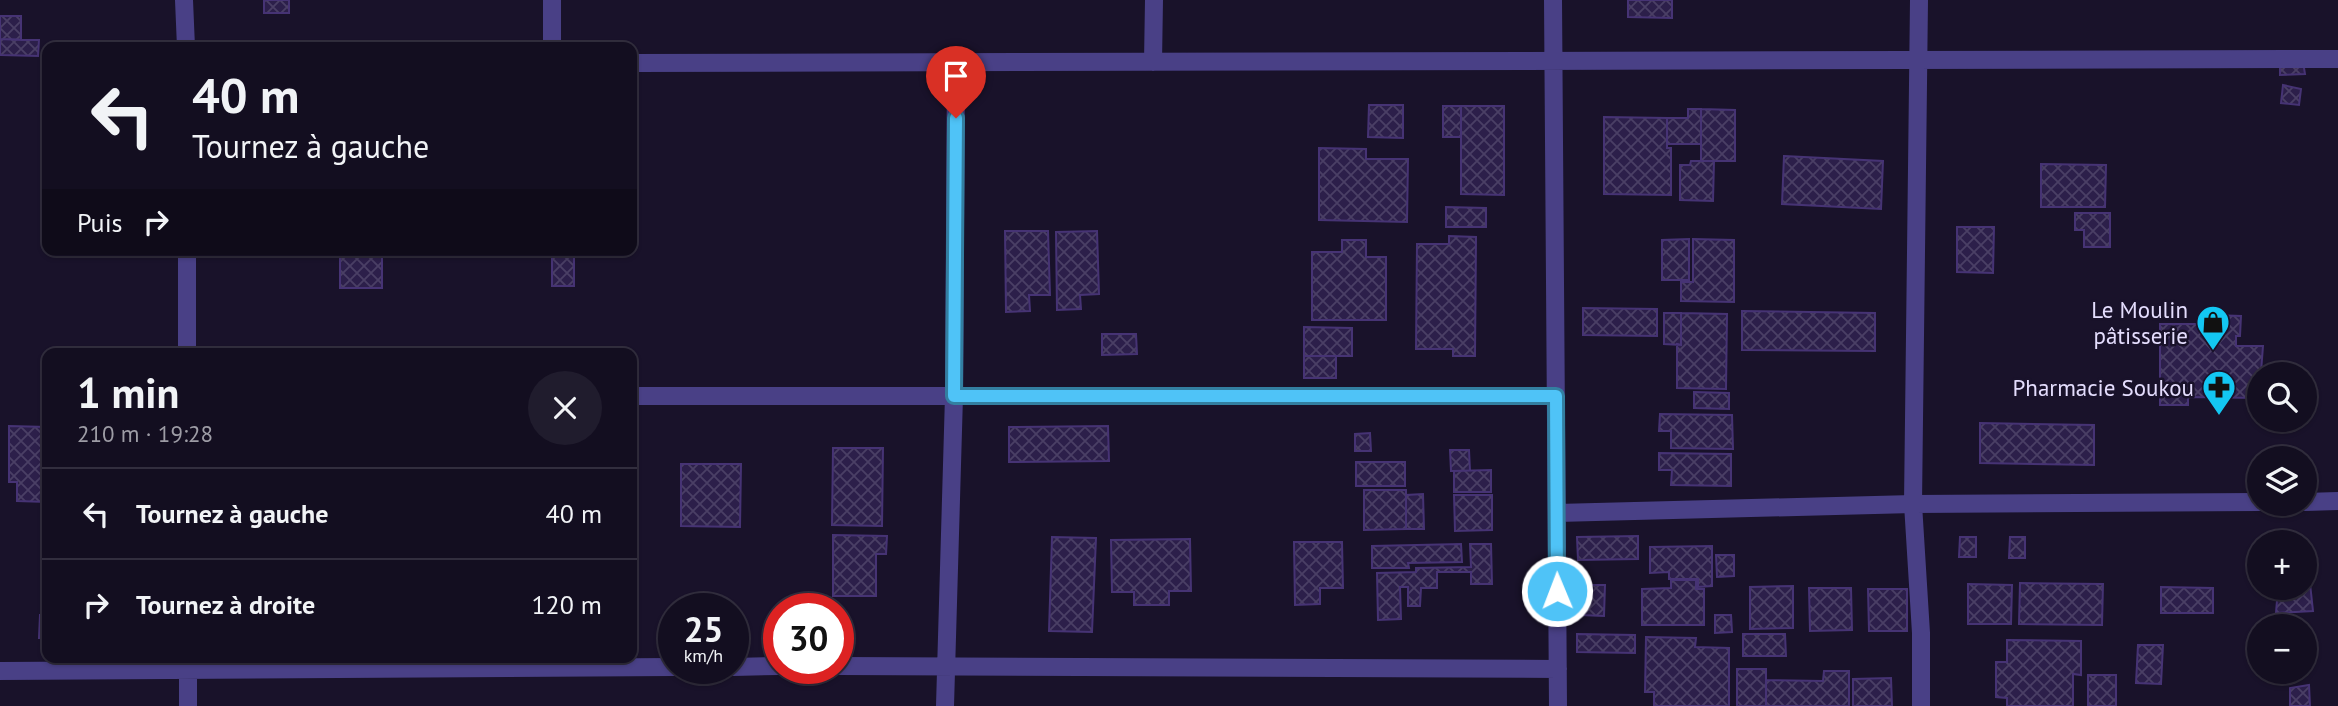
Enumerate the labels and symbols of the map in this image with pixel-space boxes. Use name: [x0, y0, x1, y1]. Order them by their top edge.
pin: [926, 46, 986, 118]
place label: Le Moulin pâtisserie: [2091, 295, 2188, 350]
shop icon: Le Moulin pâtisserie: [2194, 303, 2232, 352]
pharmacy icon: Pharmacie Soukou: [2200, 368, 2238, 417]
place label: Pharmacie Soukou: [2012, 373, 2194, 402]
position arrow: [1520, 554, 1594, 628]
speed limit sign: 30: [763, 593, 854, 684]

